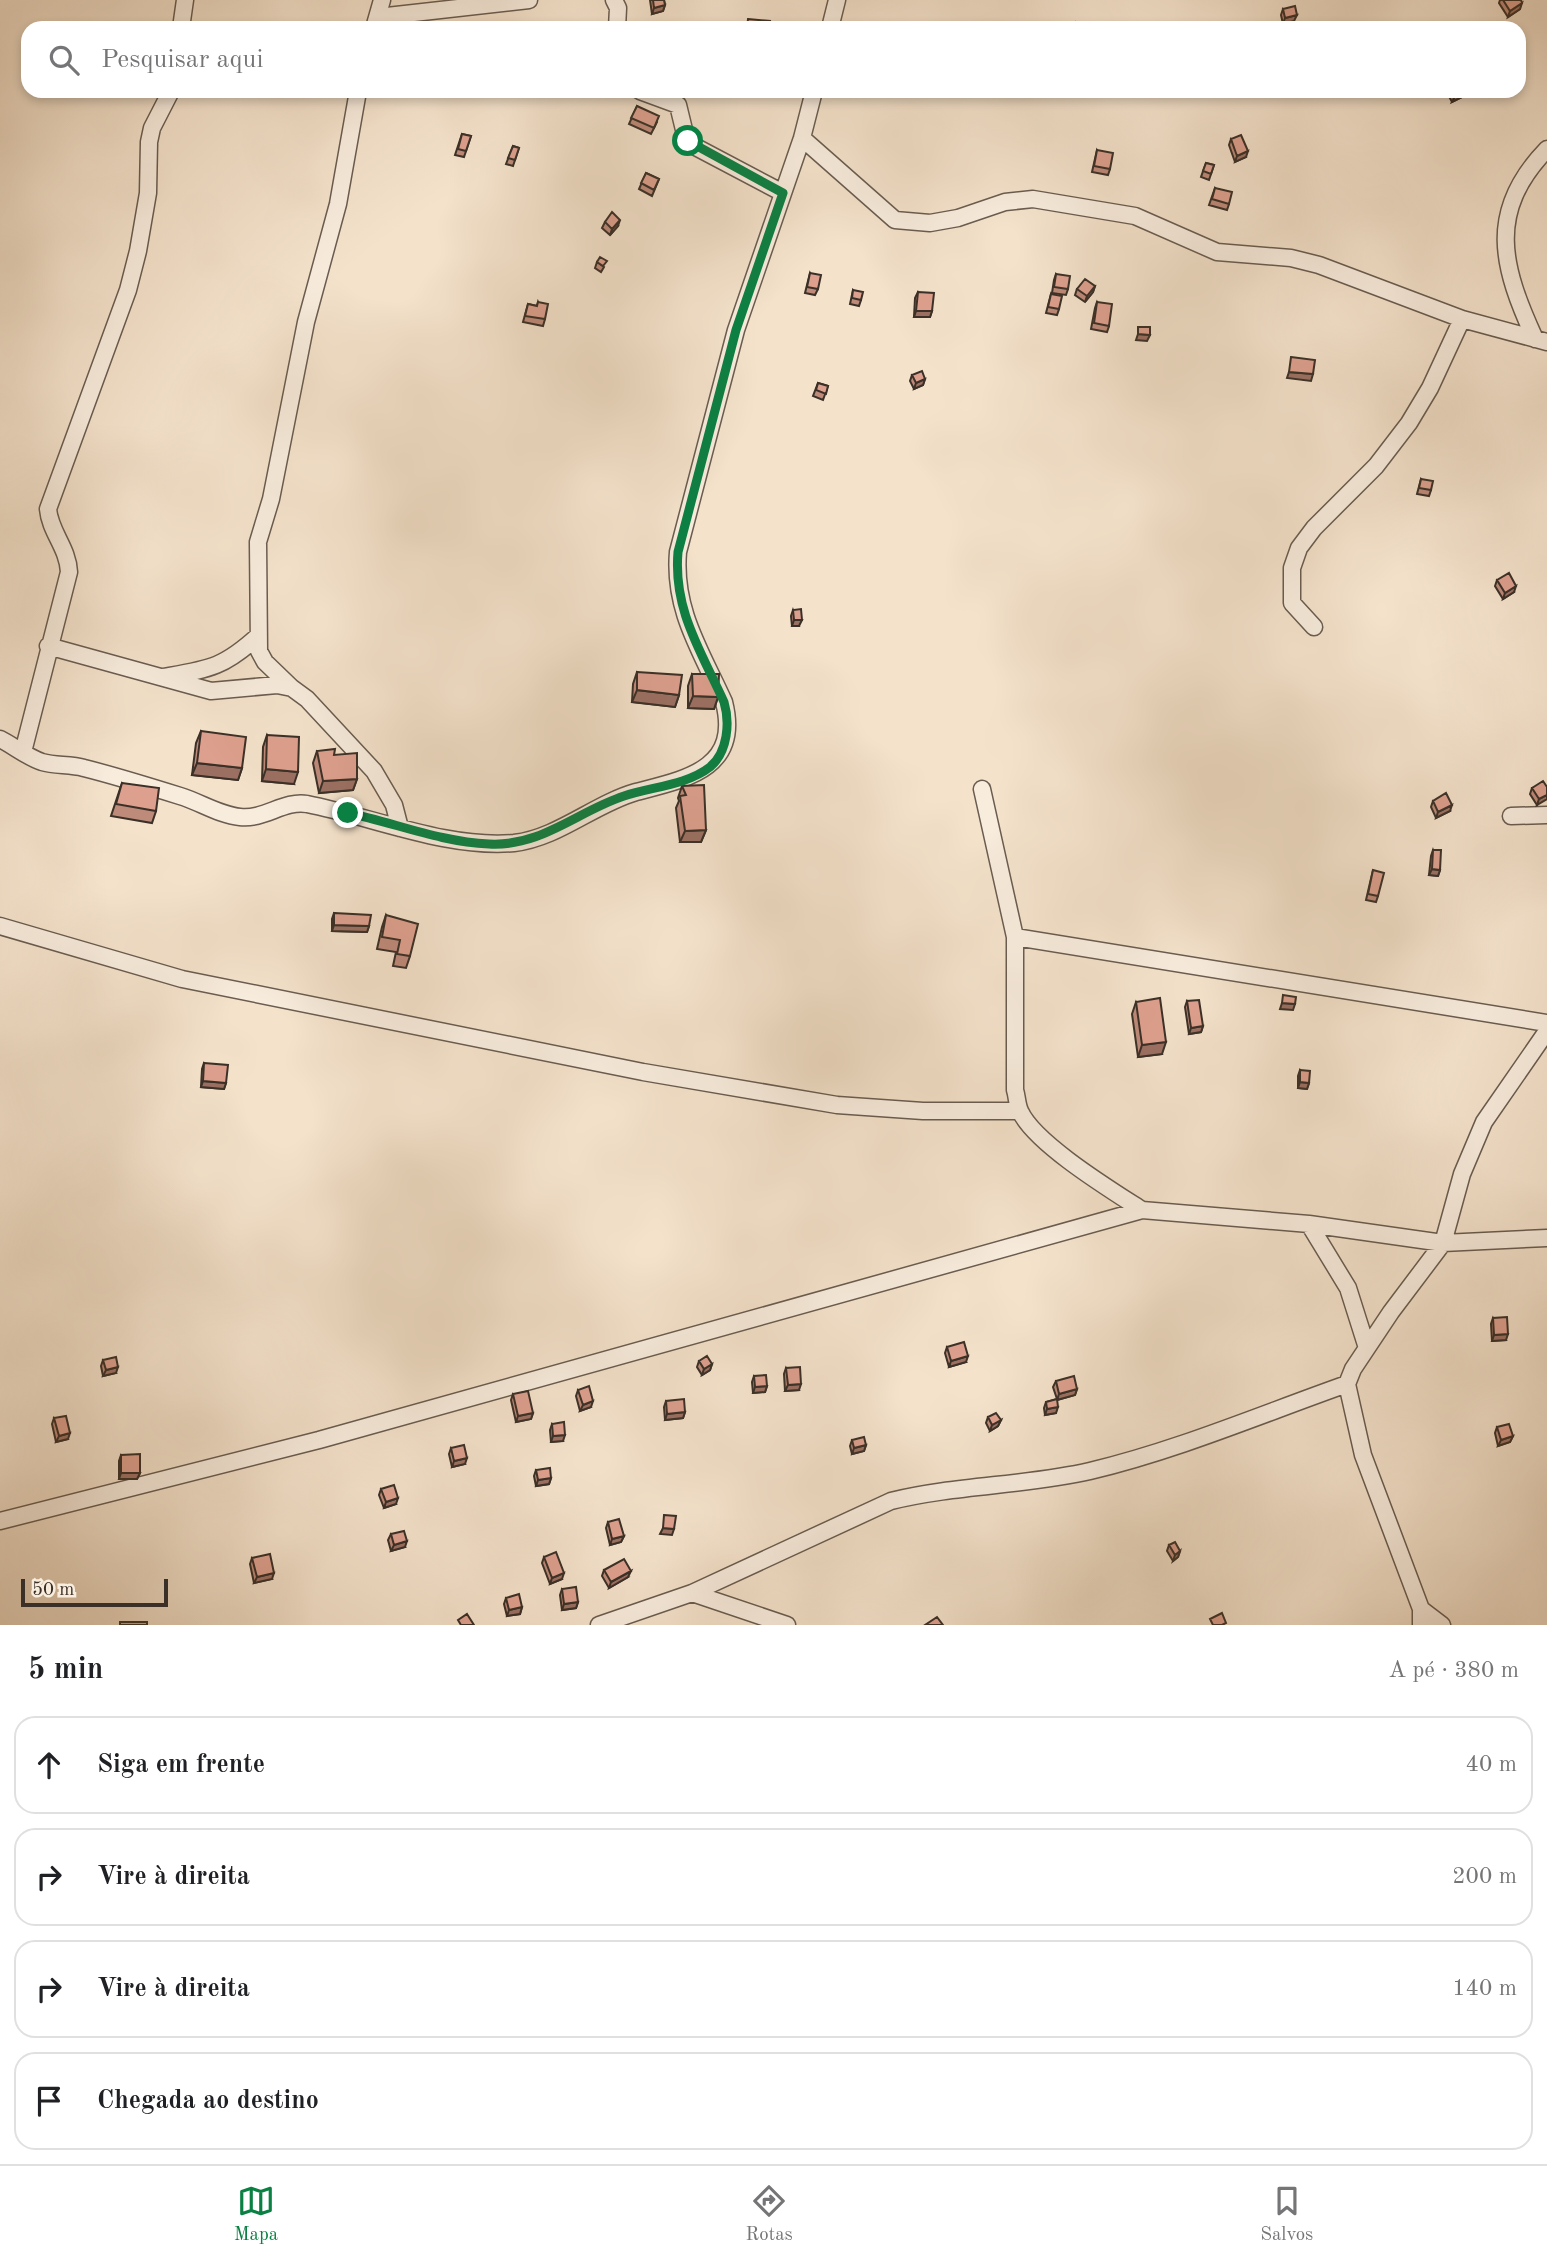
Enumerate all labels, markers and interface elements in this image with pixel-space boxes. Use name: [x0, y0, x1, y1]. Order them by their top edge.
search box: [21, 21, 1526, 98]
icon: search: [45, 41, 83, 79]
text: Pesquisar aqui: [101, 47, 263, 73]
route start: [672, 125, 703, 156]
route end: [332, 797, 363, 828]
scale bar: [21, 1576, 168, 1608]
text: 50 m: [32, 1581, 74, 1600]
text: 5 min: [28, 1655, 103, 1685]
text: A pé · 380 m: [1388, 1659, 1519, 1682]
icon: ahead: [30, 1746, 68, 1784]
text: Siga em frente: [97, 1752, 265, 1778]
text: 40 m: [1466, 1753, 1517, 1776]
icon: right: [30, 1858, 68, 1896]
text: Vire à direita: [97, 1864, 250, 1890]
text: 200 m: [1452, 1865, 1517, 1888]
icon: right: [30, 1970, 68, 2008]
text: Vire à direita: [97, 1976, 250, 2002]
text: 140 m: [1452, 1977, 1517, 2000]
icon: arrive: [30, 2082, 68, 2120]
text: Chegada ao destino: [97, 2088, 319, 2114]
tab: Mapa: [234, 2182, 278, 2247]
tab: Rotas: [746, 2182, 793, 2247]
tab: Salvos: [1260, 2182, 1313, 2247]

